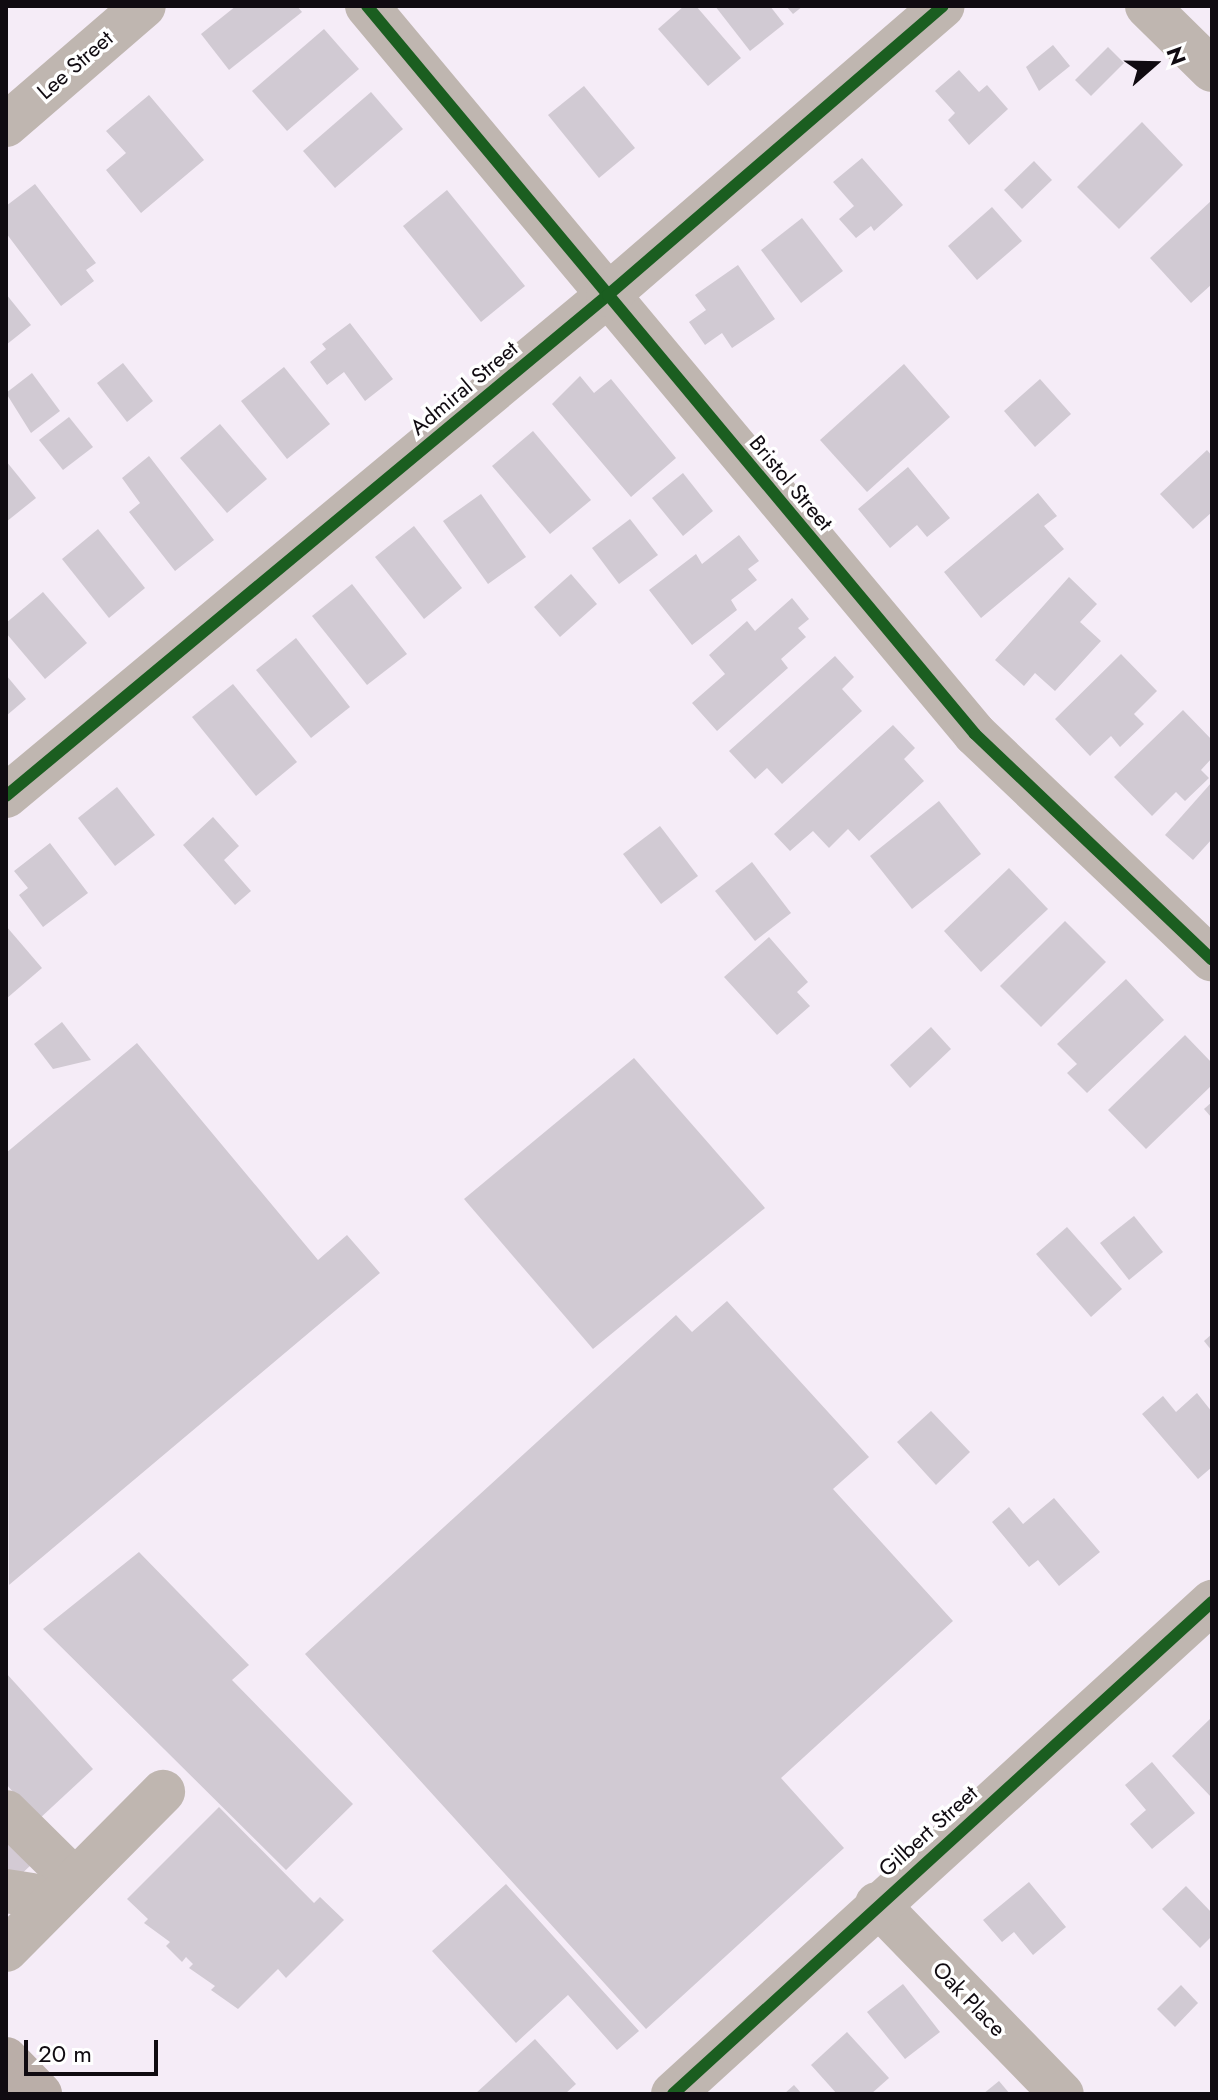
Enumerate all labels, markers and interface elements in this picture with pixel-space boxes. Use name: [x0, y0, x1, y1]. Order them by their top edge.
north arrow: [1114, 24, 1194, 104]
street label: Lee Street: [32, 25, 118, 105]
text: N: [1159, 42, 1195, 69]
street label: Admiral Street: [405, 335, 523, 441]
street label: Bristol Street: [744, 430, 838, 536]
street label: Gilbert Street: [873, 1780, 983, 1882]
street label: Oak Place: [927, 1956, 1011, 2042]
scale bar: [28, 2024, 162, 2074]
text: 20 m: [38, 2036, 92, 2071]

